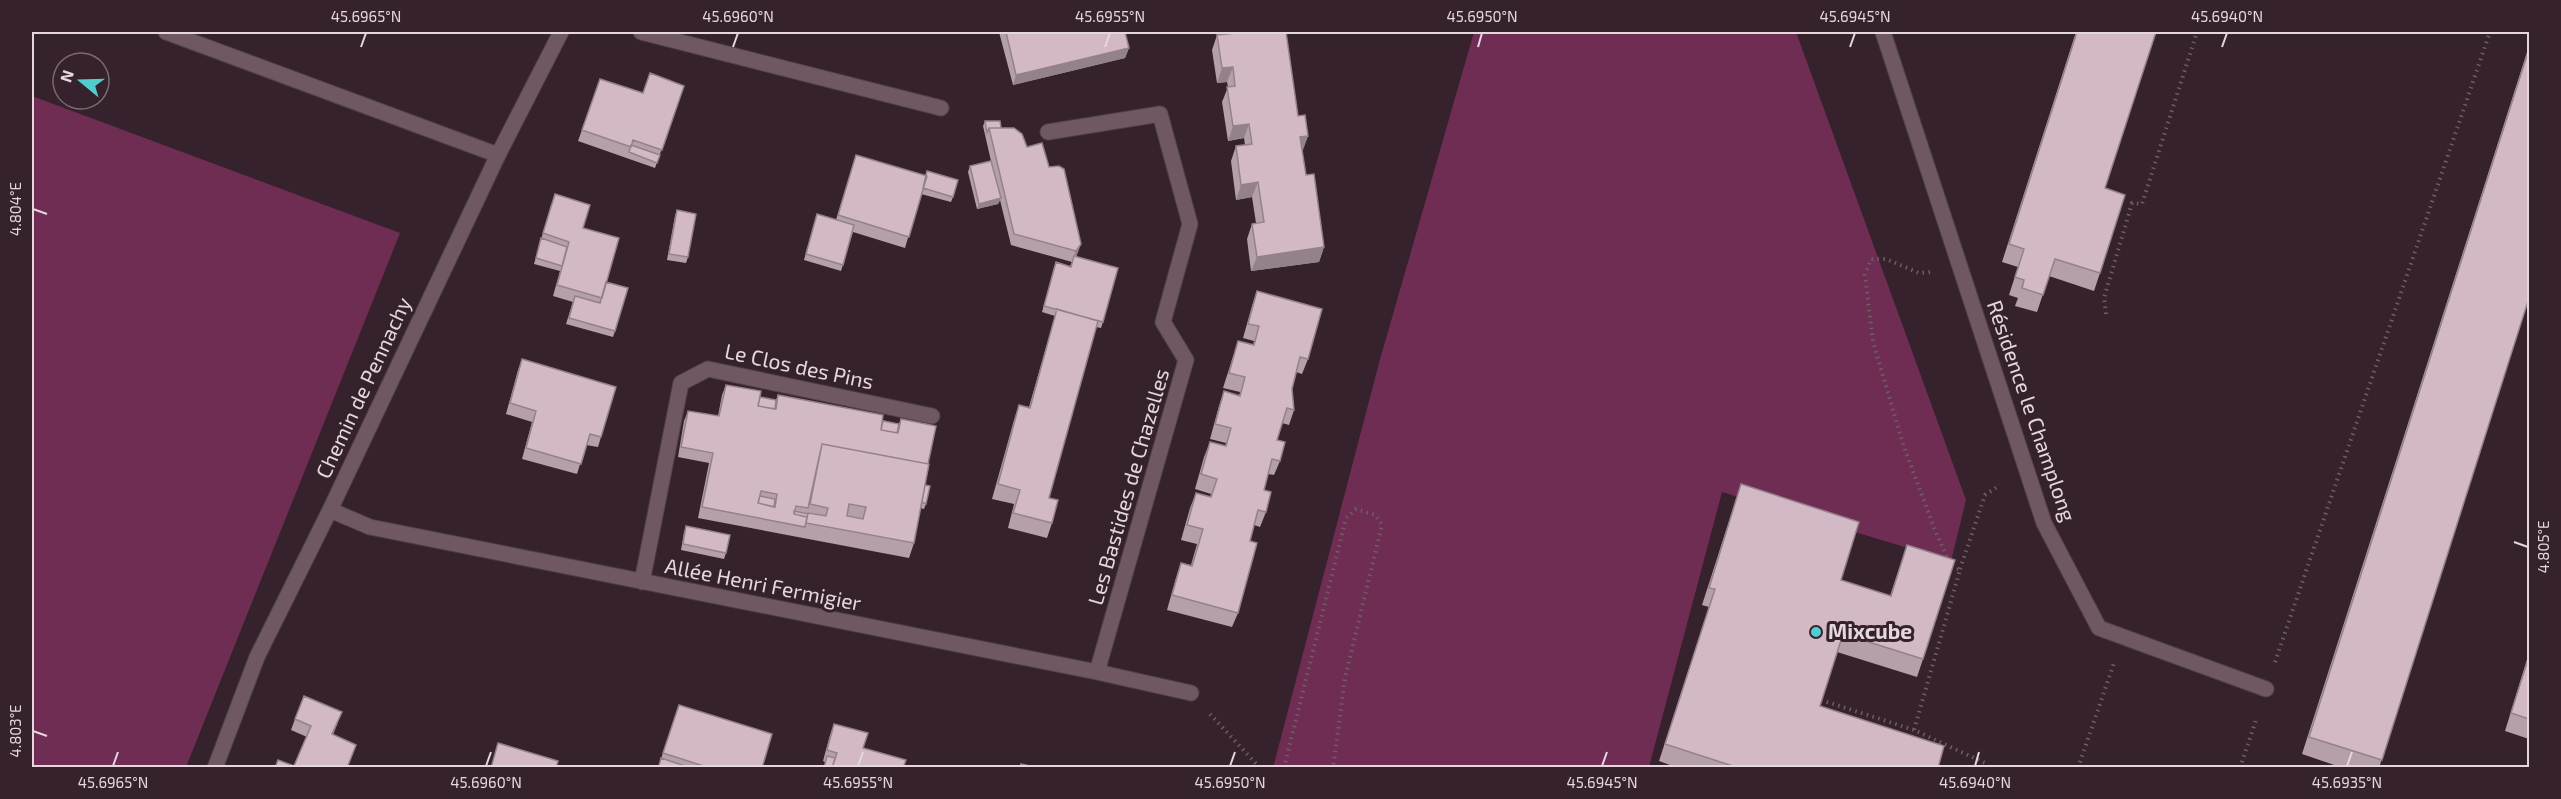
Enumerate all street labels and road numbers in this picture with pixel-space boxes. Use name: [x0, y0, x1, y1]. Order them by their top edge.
street label: Chemin de Pennachy: [310, 293, 416, 482]
street label: Résidence le Champlong: [1983, 297, 2082, 525]
street label: Le Clos des Pins: [723, 338, 876, 393]
street label: Les Bastides de Chazelles: [1082, 366, 1173, 608]
street label: Allée Henri Fermigier: [663, 552, 864, 615]

